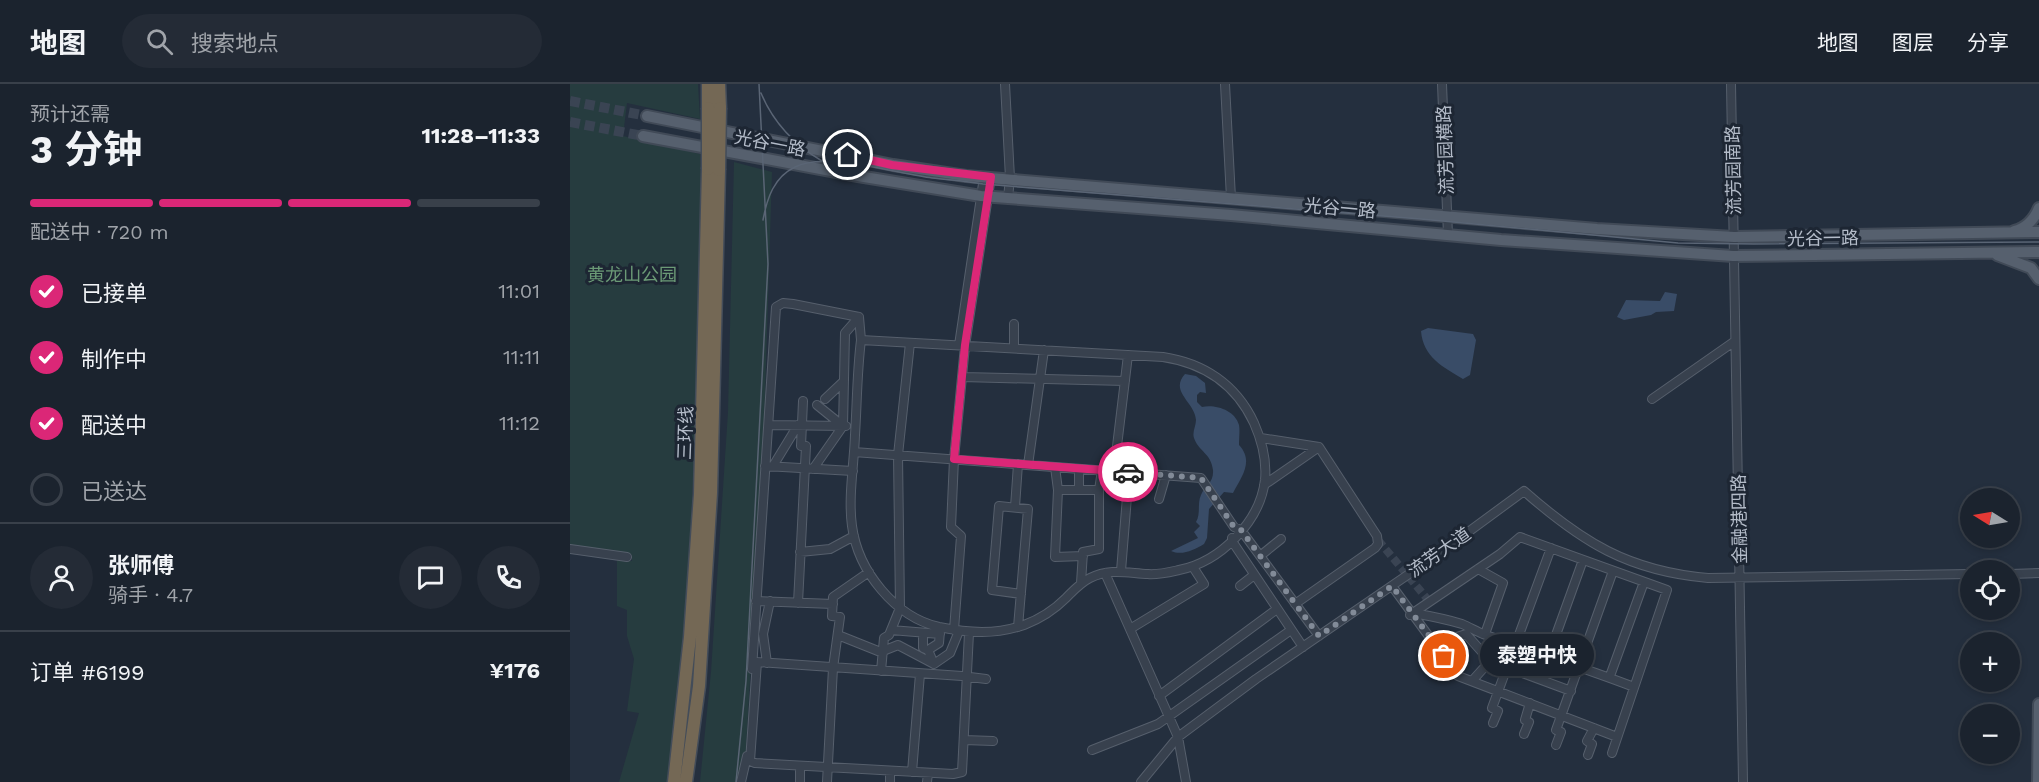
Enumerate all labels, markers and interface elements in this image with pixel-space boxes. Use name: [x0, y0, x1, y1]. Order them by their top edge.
search box: [122, 14, 542, 68]
icon: search: [143, 25, 176, 58]
text: 地图: [30, 27, 86, 60]
text: 地图: [1817, 30, 1859, 55]
text: 图层: [1892, 30, 1934, 55]
text: 分享: [1967, 30, 2009, 55]
text: 搜索地点: [191, 31, 279, 56]
text: 预计还需: [30, 102, 110, 126]
street label: 流芳园横路: [1433, 105, 1457, 195]
text: 11:28–11:33: [421, 123, 540, 148]
street label: 流芳园南路: [1722, 125, 1744, 215]
street label: 光谷一路: [733, 126, 807, 160]
text: 3 分钟: [30, 127, 142, 172]
pin: [822, 129, 873, 180]
icon: home: [831, 138, 864, 171]
street label: 光谷一路: [1303, 194, 1377, 222]
text: 配送中 · 720 m: [30, 220, 169, 244]
street label: 光谷一路: [1787, 227, 1859, 249]
park label: 黄龙山公园: [587, 264, 677, 285]
icon: check: [30, 275, 63, 308]
text: 11:01: [498, 279, 540, 303]
text: 已接单: [81, 281, 147, 306]
icon: check: [30, 341, 63, 374]
text: 11:11: [503, 345, 540, 369]
text: 制作中: [81, 347, 147, 372]
street label: 三环线: [674, 406, 696, 460]
icon: check: [30, 407, 63, 440]
text: 11:12: [499, 411, 540, 435]
text: 配送中: [81, 413, 147, 438]
courier: [1098, 442, 1158, 502]
icon: car: [1112, 456, 1145, 489]
street label: 金融港四路: [1728, 474, 1750, 564]
text: 已送达: [81, 479, 147, 504]
north arrow: [1960, 488, 2020, 548]
map controls: [1960, 488, 2020, 764]
street label: 流芳大道: [1403, 523, 1475, 581]
button: person: [30, 546, 93, 609]
button: chat: [399, 546, 462, 609]
button: phone: [477, 546, 540, 609]
text: 张师傅: [108, 553, 174, 578]
button: locate: [1960, 560, 2020, 620]
text: 骑手 · 4.7: [108, 583, 193, 607]
pin: [1418, 630, 1469, 681]
button: +: [1960, 632, 2020, 692]
callout: 泰塑中快: [1480, 635, 1594, 677]
icon: bag: [1427, 639, 1460, 672]
text: 泰塑中快: [1497, 643, 1577, 667]
text: ¥176: [490, 658, 540, 683]
text: 订单 #6199: [30, 660, 145, 685]
button: −: [1960, 704, 2020, 764]

